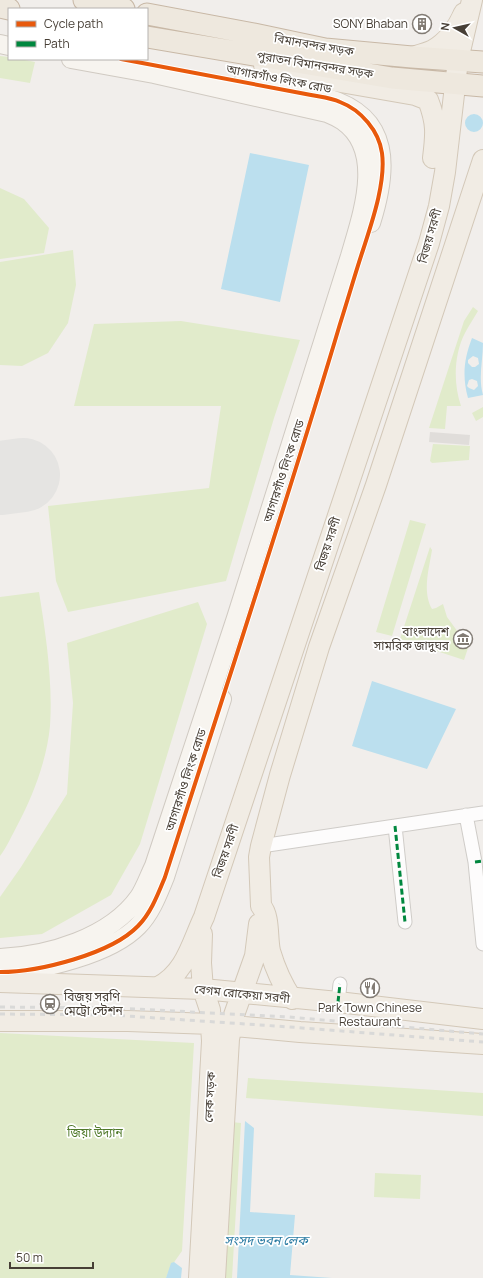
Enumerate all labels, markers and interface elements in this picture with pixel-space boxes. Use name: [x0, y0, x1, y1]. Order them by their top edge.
legend: [8, 8, 148, 60]
north arrow: [435, 8, 475, 48]
building icon: SONY Bhaban: [411, 13, 433, 35]
text: Cycle path: [44, 15, 103, 32]
place label: SONY Bhaban: [333, 15, 408, 32]
text: N: [437, 21, 453, 31]
street label: বিমানবন্দর সড়ক: [272, 29, 356, 60]
text: Path: [44, 35, 70, 52]
street label: পুরাতন বিমানবন্দর সড়ক: [256, 47, 375, 82]
street label: আগারগাঁও লিংক রোড: [224, 60, 334, 97]
street label: বিজয় সরণী: [413, 206, 446, 266]
street label: আগারগাঁও লিংক রোড: [259, 417, 308, 525]
street label: বিজয় সরণী: [310, 514, 344, 574]
place label: বাংলাদেশ সামরিক জাদুঘর: [373, 623, 450, 654]
museum icon: বাংলাদেশ সামরিক জাদুঘর: [452, 628, 474, 650]
street label: আগারগাঁও লিংক রোড: [161, 726, 210, 834]
street label: বিজয় সরণী: [208, 821, 243, 881]
restaurant icon: Park Town Chinese Restaurant: [359, 977, 381, 999]
street label: বেগম রোকেয়া সরণী: [193, 980, 291, 1007]
place label: বিজয় সরণি মেট্রো স্টেশন: [63, 988, 124, 1019]
station icon: বিজয় সরণি মেট্রো স্টেশন: [39, 993, 61, 1015]
place label: Park Town Chinese Restaurant: [318, 999, 422, 1030]
street label: লেক সড়ক: [200, 1071, 219, 1123]
park label: জিয়া উদ্যান: [66, 1124, 124, 1141]
water label: সংসদ ভবন লেক: [224, 1231, 310, 1249]
scale bar: [10, 1244, 93, 1270]
text: 50 m: [16, 1249, 43, 1266]

